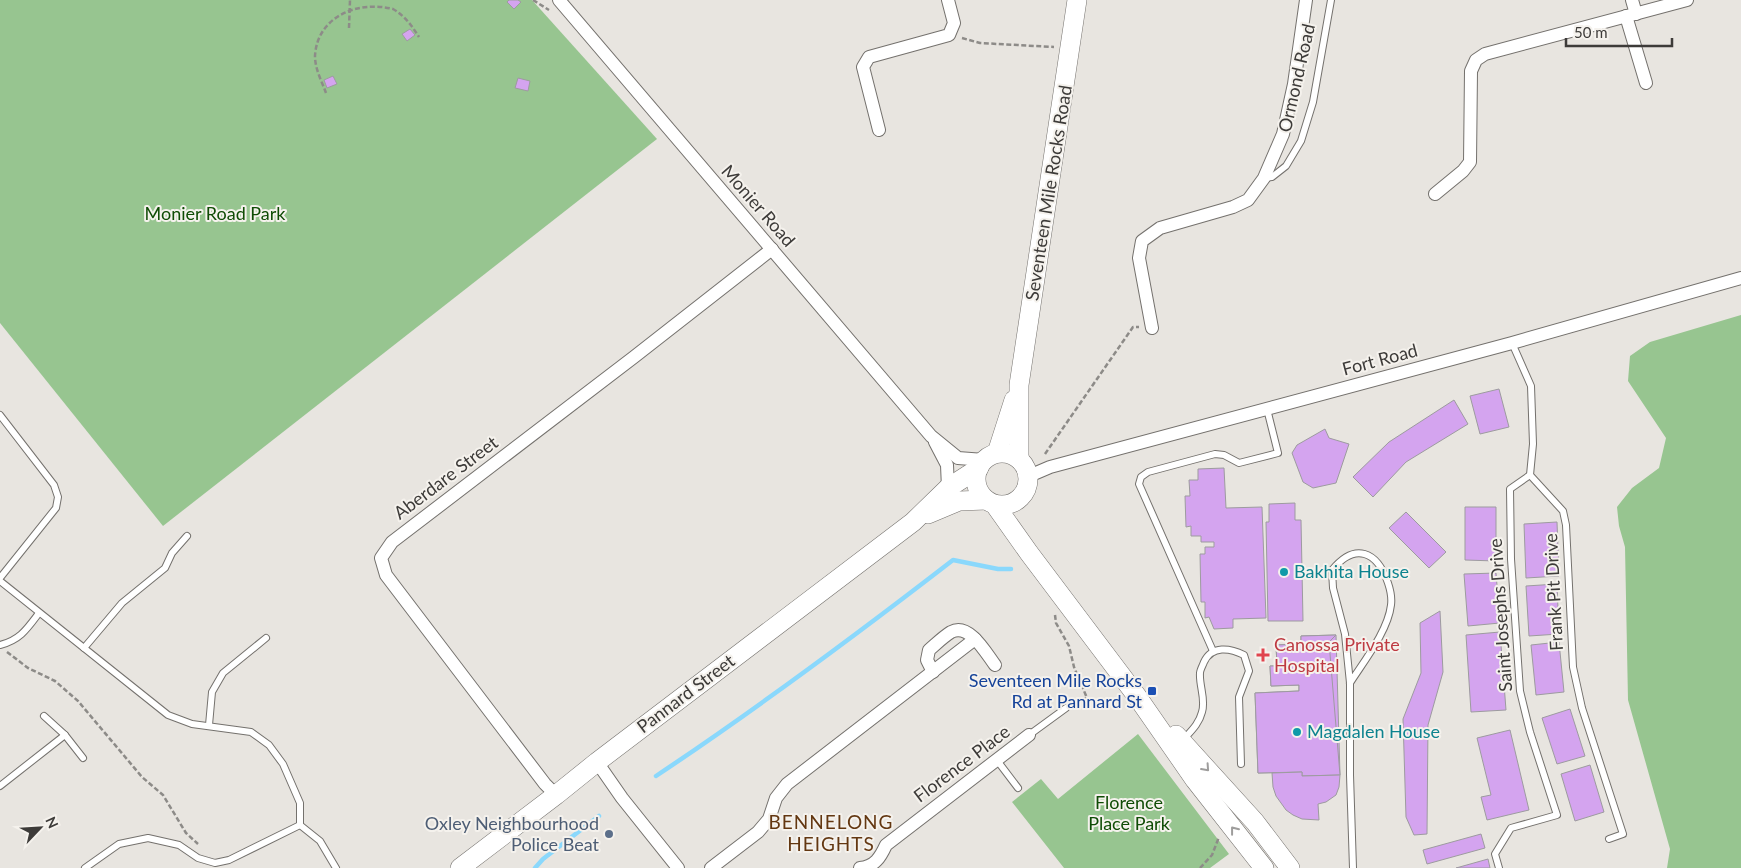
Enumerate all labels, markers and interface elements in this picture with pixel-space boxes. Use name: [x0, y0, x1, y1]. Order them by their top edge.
scale bar: [1566, 15, 1672, 47]
street label: Ormond Road: [1273, 21, 1319, 134]
text: 50 m: [1574, 23, 1608, 41]
street label: Seventeen Mile Rocks Road: [1020, 84, 1076, 302]
street label: Monier Road: [717, 160, 800, 251]
park label: Monier Road Park: [145, 202, 286, 224]
street label: Fort Road: [1340, 338, 1420, 380]
street label: Aberdare Street: [389, 431, 502, 523]
street label: Frank Pit Drive: [1539, 533, 1567, 651]
street label: Saint Josephs Drive: [1484, 538, 1516, 692]
place label: Bakhita House: [1294, 560, 1409, 582]
marker: Bakhita House: [1278, 566, 1290, 578]
place label: Canossa Private Hospital: [1274, 633, 1400, 676]
marker: Canossa Private Hospital: [1256, 648, 1270, 662]
street label: Pannard Street: [632, 649, 739, 737]
place label: Seventeen Mile Rocks Rd at Pannard St: [969, 669, 1143, 712]
marker: Seventeen Mile Rocks Rd at Pannard St: [1146, 685, 1158, 697]
street label: Florence Place: [909, 720, 1014, 806]
place label: Magdalen House: [1307, 720, 1440, 742]
marker: Magdalen House: [1291, 726, 1303, 738]
one-way arrow: [1200, 762, 1209, 771]
park label: Florence Place Park: [1088, 791, 1171, 834]
north arrow: [15, 803, 65, 853]
district label: BENNELONG HEIGHTS: [769, 810, 893, 855]
place label: Oxley Neighbourhood Police Beat: [425, 812, 600, 855]
text: N: [42, 814, 62, 831]
one-way arrow: [1231, 826, 1240, 835]
marker: Oxley Neighbourhood Police Beat: [603, 828, 615, 840]

